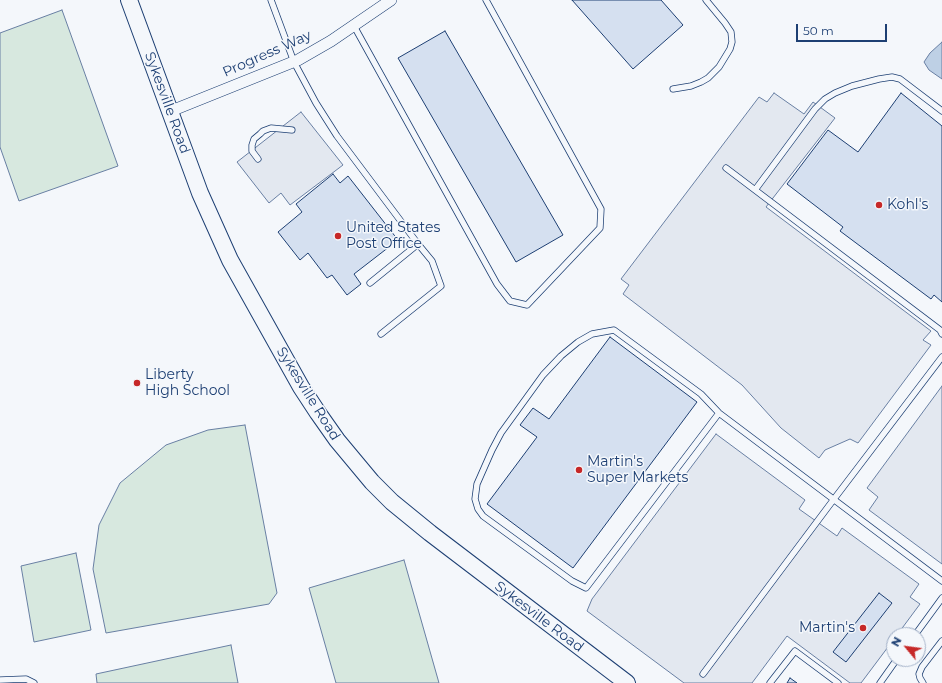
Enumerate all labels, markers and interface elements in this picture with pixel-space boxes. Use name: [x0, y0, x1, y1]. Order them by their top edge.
scale bar: [798, 16, 889, 42]
text: 50 m: [803, 23, 834, 38]
street label: Progress Way: [220, 27, 314, 81]
street label: Sykesville Road: [141, 50, 193, 156]
place label: Kohl's: [887, 197, 928, 213]
marker: Kohl's: [874, 200, 884, 210]
place label: United States Post Office: [346, 220, 440, 252]
marker: United States Post Office: [333, 231, 343, 241]
street label: Sykesville Road: [273, 344, 343, 444]
place label: Liberty High School: [145, 367, 230, 400]
marker: Liberty High School: [132, 378, 142, 388]
place label: Martin's Super Markets: [587, 454, 688, 486]
marker: Martin's Super Markets: [574, 465, 584, 475]
street label: Sykesville Road: [491, 578, 587, 656]
place label: Martin's: [799, 620, 855, 636]
marker: Martin's: [858, 623, 868, 633]
north arrow: [886, 627, 926, 667]
text: N: [888, 634, 905, 649]

